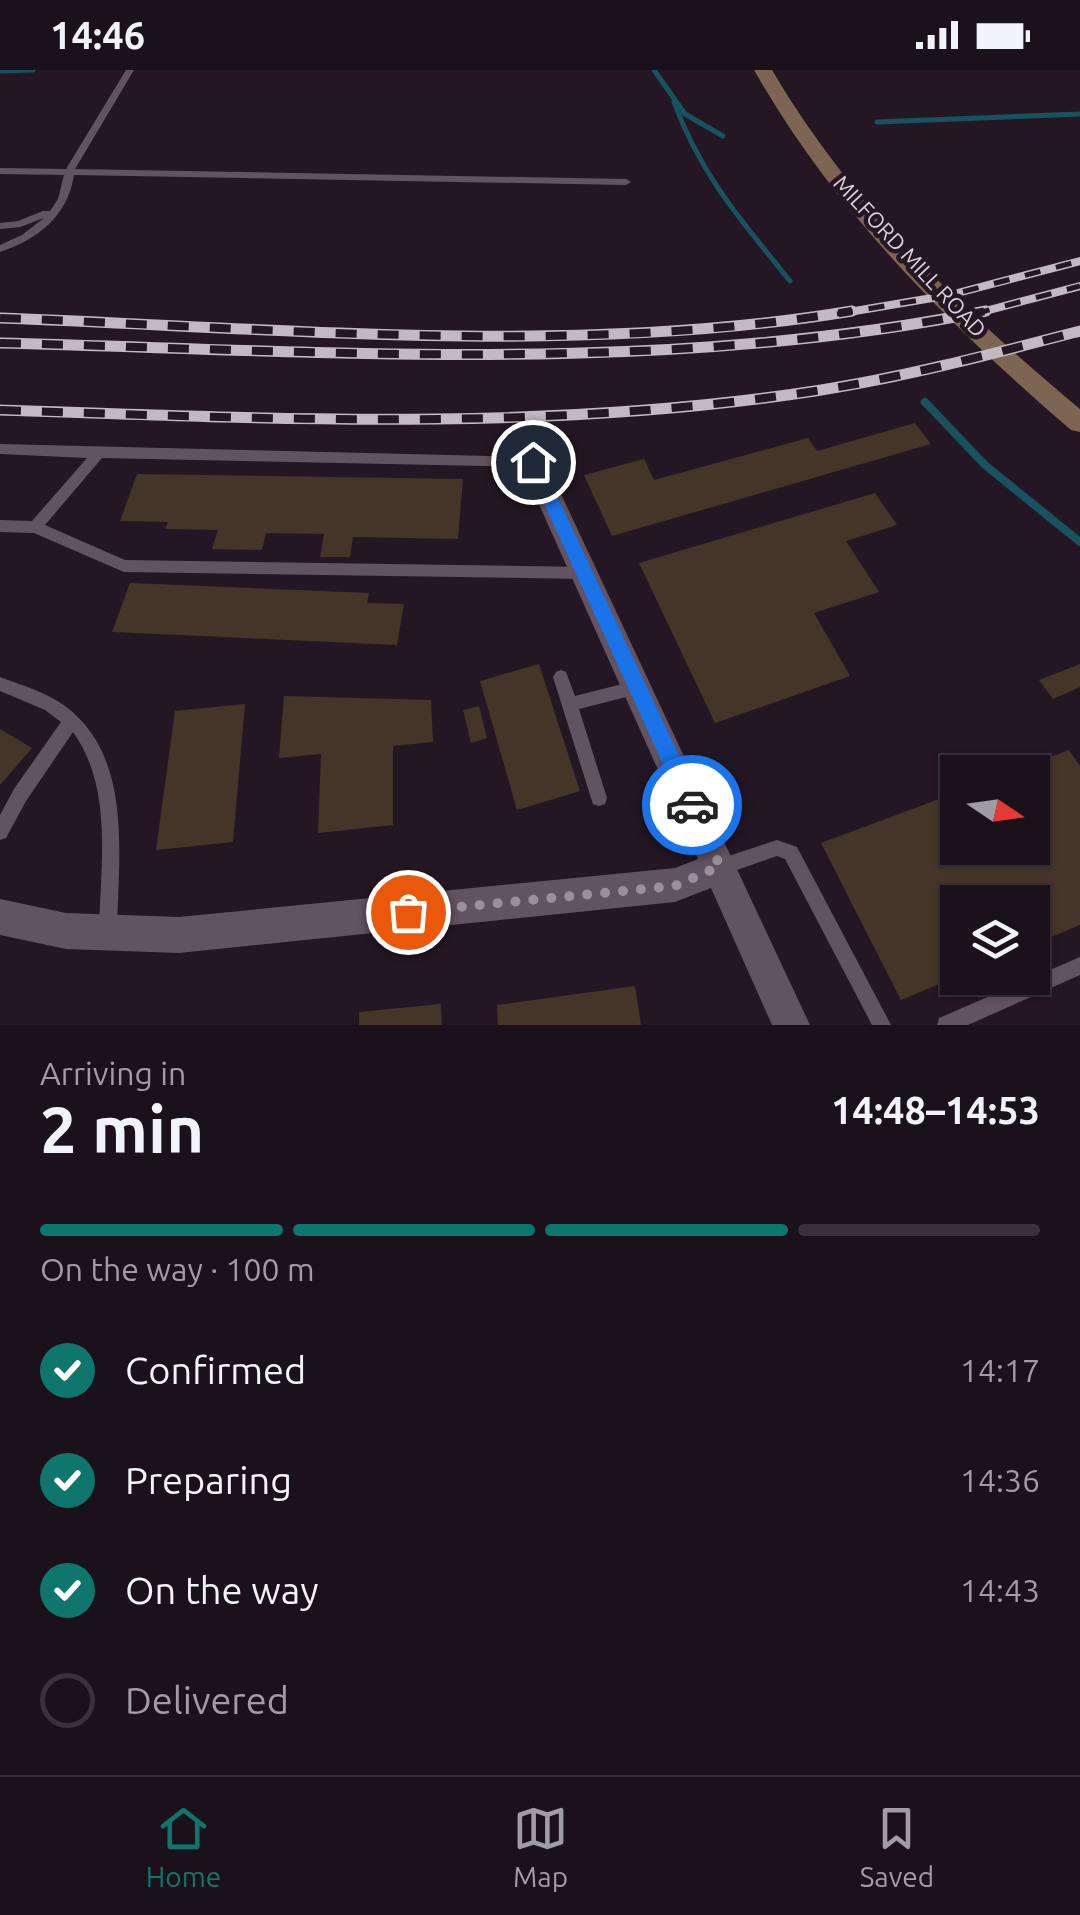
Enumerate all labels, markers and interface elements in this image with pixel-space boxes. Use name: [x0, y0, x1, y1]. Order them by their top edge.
text: 14:46: [50, 14, 145, 56]
street label: MILFORD MILL ROAD: [829, 170, 992, 341]
pin: [491, 420, 576, 505]
icon: home: [506, 435, 561, 490]
courier: [642, 755, 742, 855]
north arrow: [940, 755, 1050, 865]
map controls: [940, 755, 1050, 995]
icon: car: [665, 778, 720, 833]
pin: [366, 870, 451, 955]
icon: bag: [381, 885, 436, 940]
button: layers: [940, 885, 1050, 995]
text: Arriving in: [40, 1055, 186, 1091]
text: 14:48–14:53: [831, 1089, 1040, 1131]
text: 2 min: [40, 1092, 204, 1165]
text: On the way · 100 m: [40, 1251, 315, 1287]
icon: check: [40, 1343, 95, 1398]
text: Confirmed: [125, 1349, 306, 1391]
text: 14:17: [960, 1352, 1040, 1388]
icon: check: [40, 1453, 95, 1508]
text: Preparing: [125, 1459, 292, 1501]
text: 14:36: [960, 1462, 1040, 1498]
icon: check: [40, 1563, 95, 1618]
text: On the way: [125, 1569, 318, 1611]
text: 14:43: [960, 1572, 1040, 1608]
text: Delivered: [125, 1679, 289, 1721]
tab: Home: [146, 1801, 221, 1892]
tab: Map: [513, 1801, 568, 1892]
tab: Saved: [860, 1801, 934, 1892]

